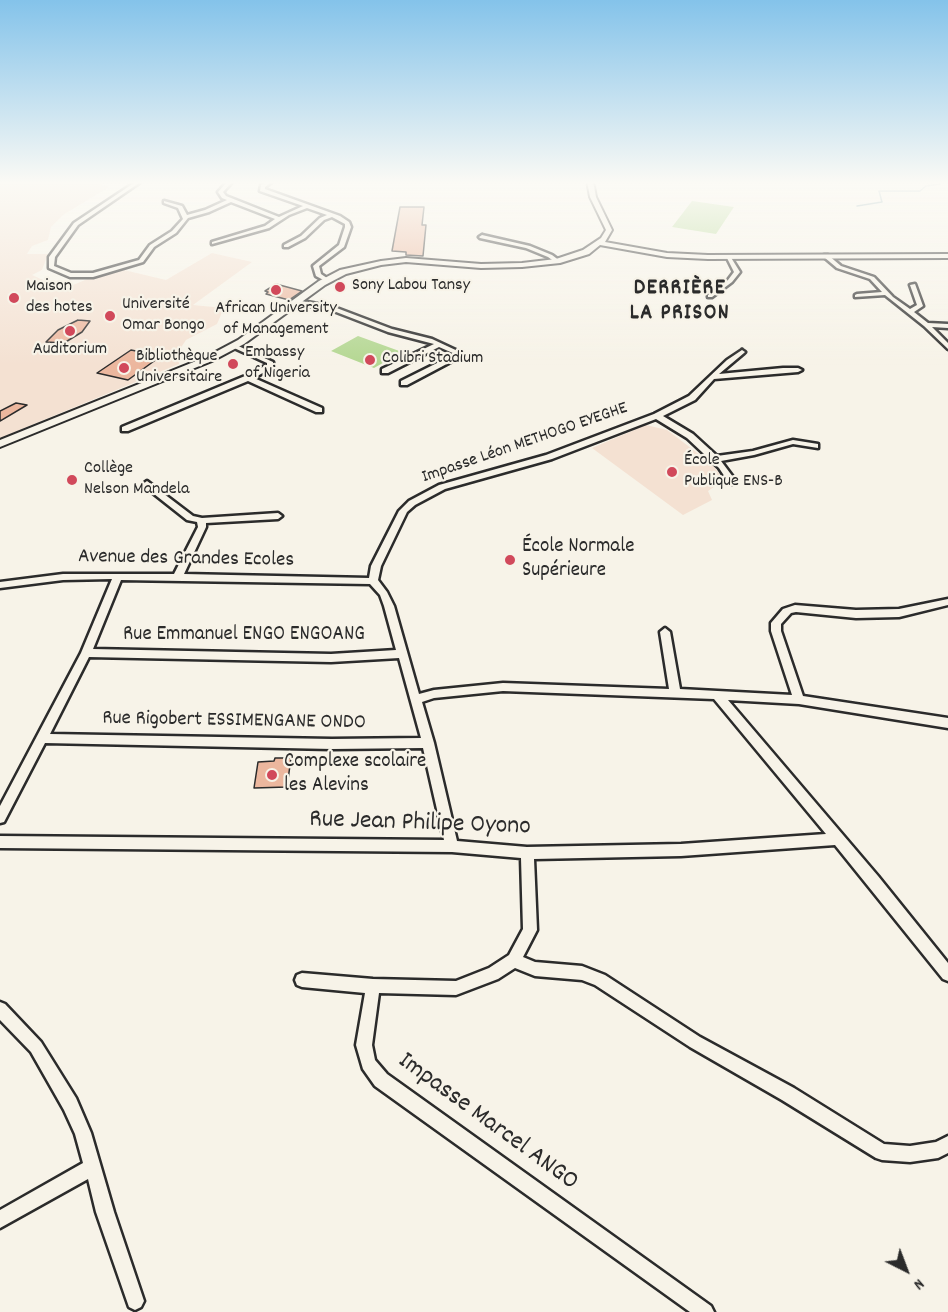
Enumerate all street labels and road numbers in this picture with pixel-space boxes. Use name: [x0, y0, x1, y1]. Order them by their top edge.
street label: Impasse Léon METHOGO EYEGHE: [419, 399, 631, 489]
street label: Avenue des Grandes Ecoles: [78, 546, 294, 574]
street label: Rue Emmanuel ENGO ENGOANG: [123, 623, 365, 649]
street label: Rue Rigobert ESSIMENGANE ONDO: [102, 707, 366, 737]
street label: Rue Jean Philipe Oyono: [309, 806, 531, 844]
street label: Impasse Marcel ANGO: [391, 1047, 583, 1199]

